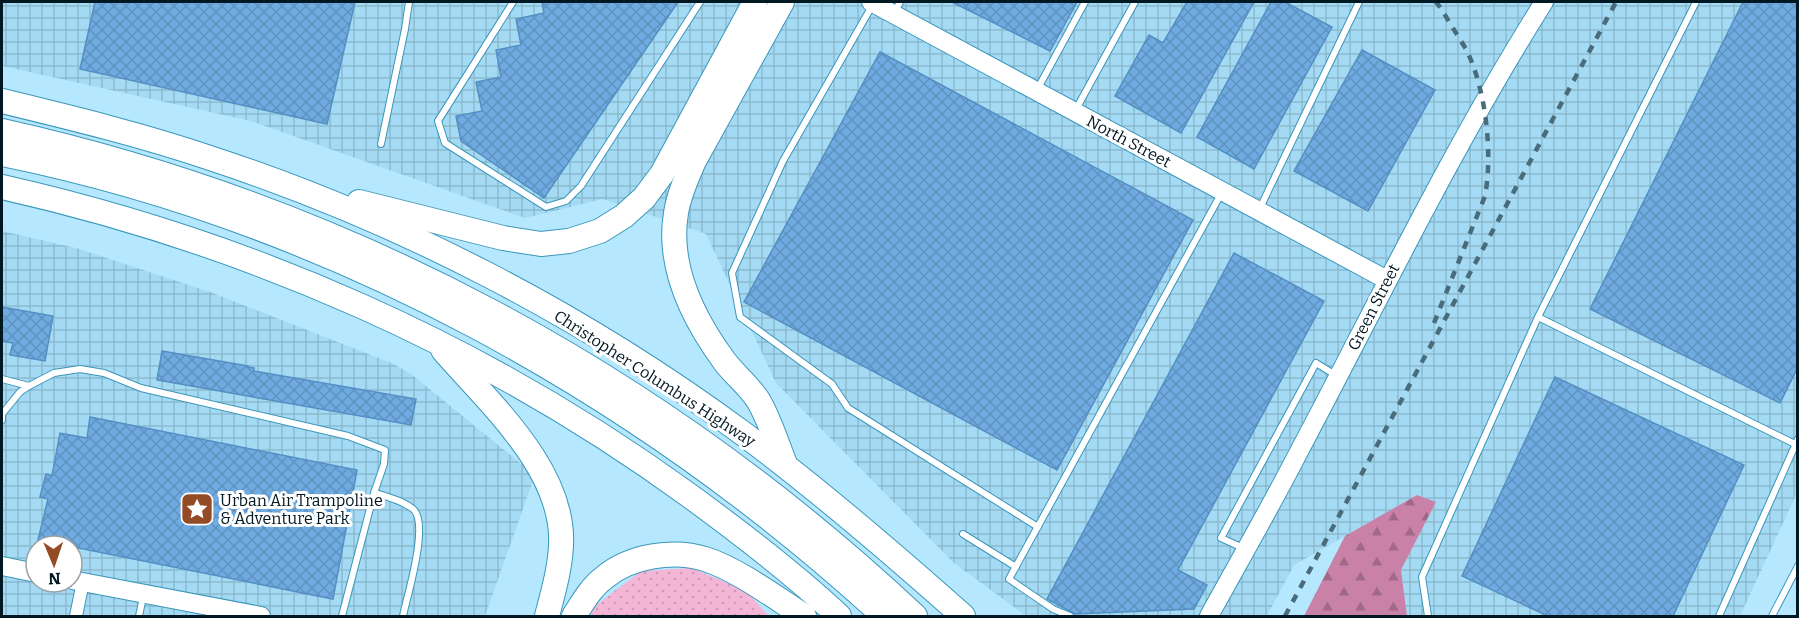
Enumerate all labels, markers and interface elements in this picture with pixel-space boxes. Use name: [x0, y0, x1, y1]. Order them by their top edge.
street label: North Street: [1083, 111, 1174, 172]
street label: Green Street: [1344, 261, 1403, 354]
street label: Christopher Columbus Highway: [550, 306, 759, 451]
place icon: Urban Air Trampoline & Adventure Park: [179, 491, 215, 527]
place label: Urban Air Trampoline & Adventure Park: [220, 491, 383, 528]
north arrow: [24, 534, 84, 594]
text: N: [48, 569, 61, 588]

